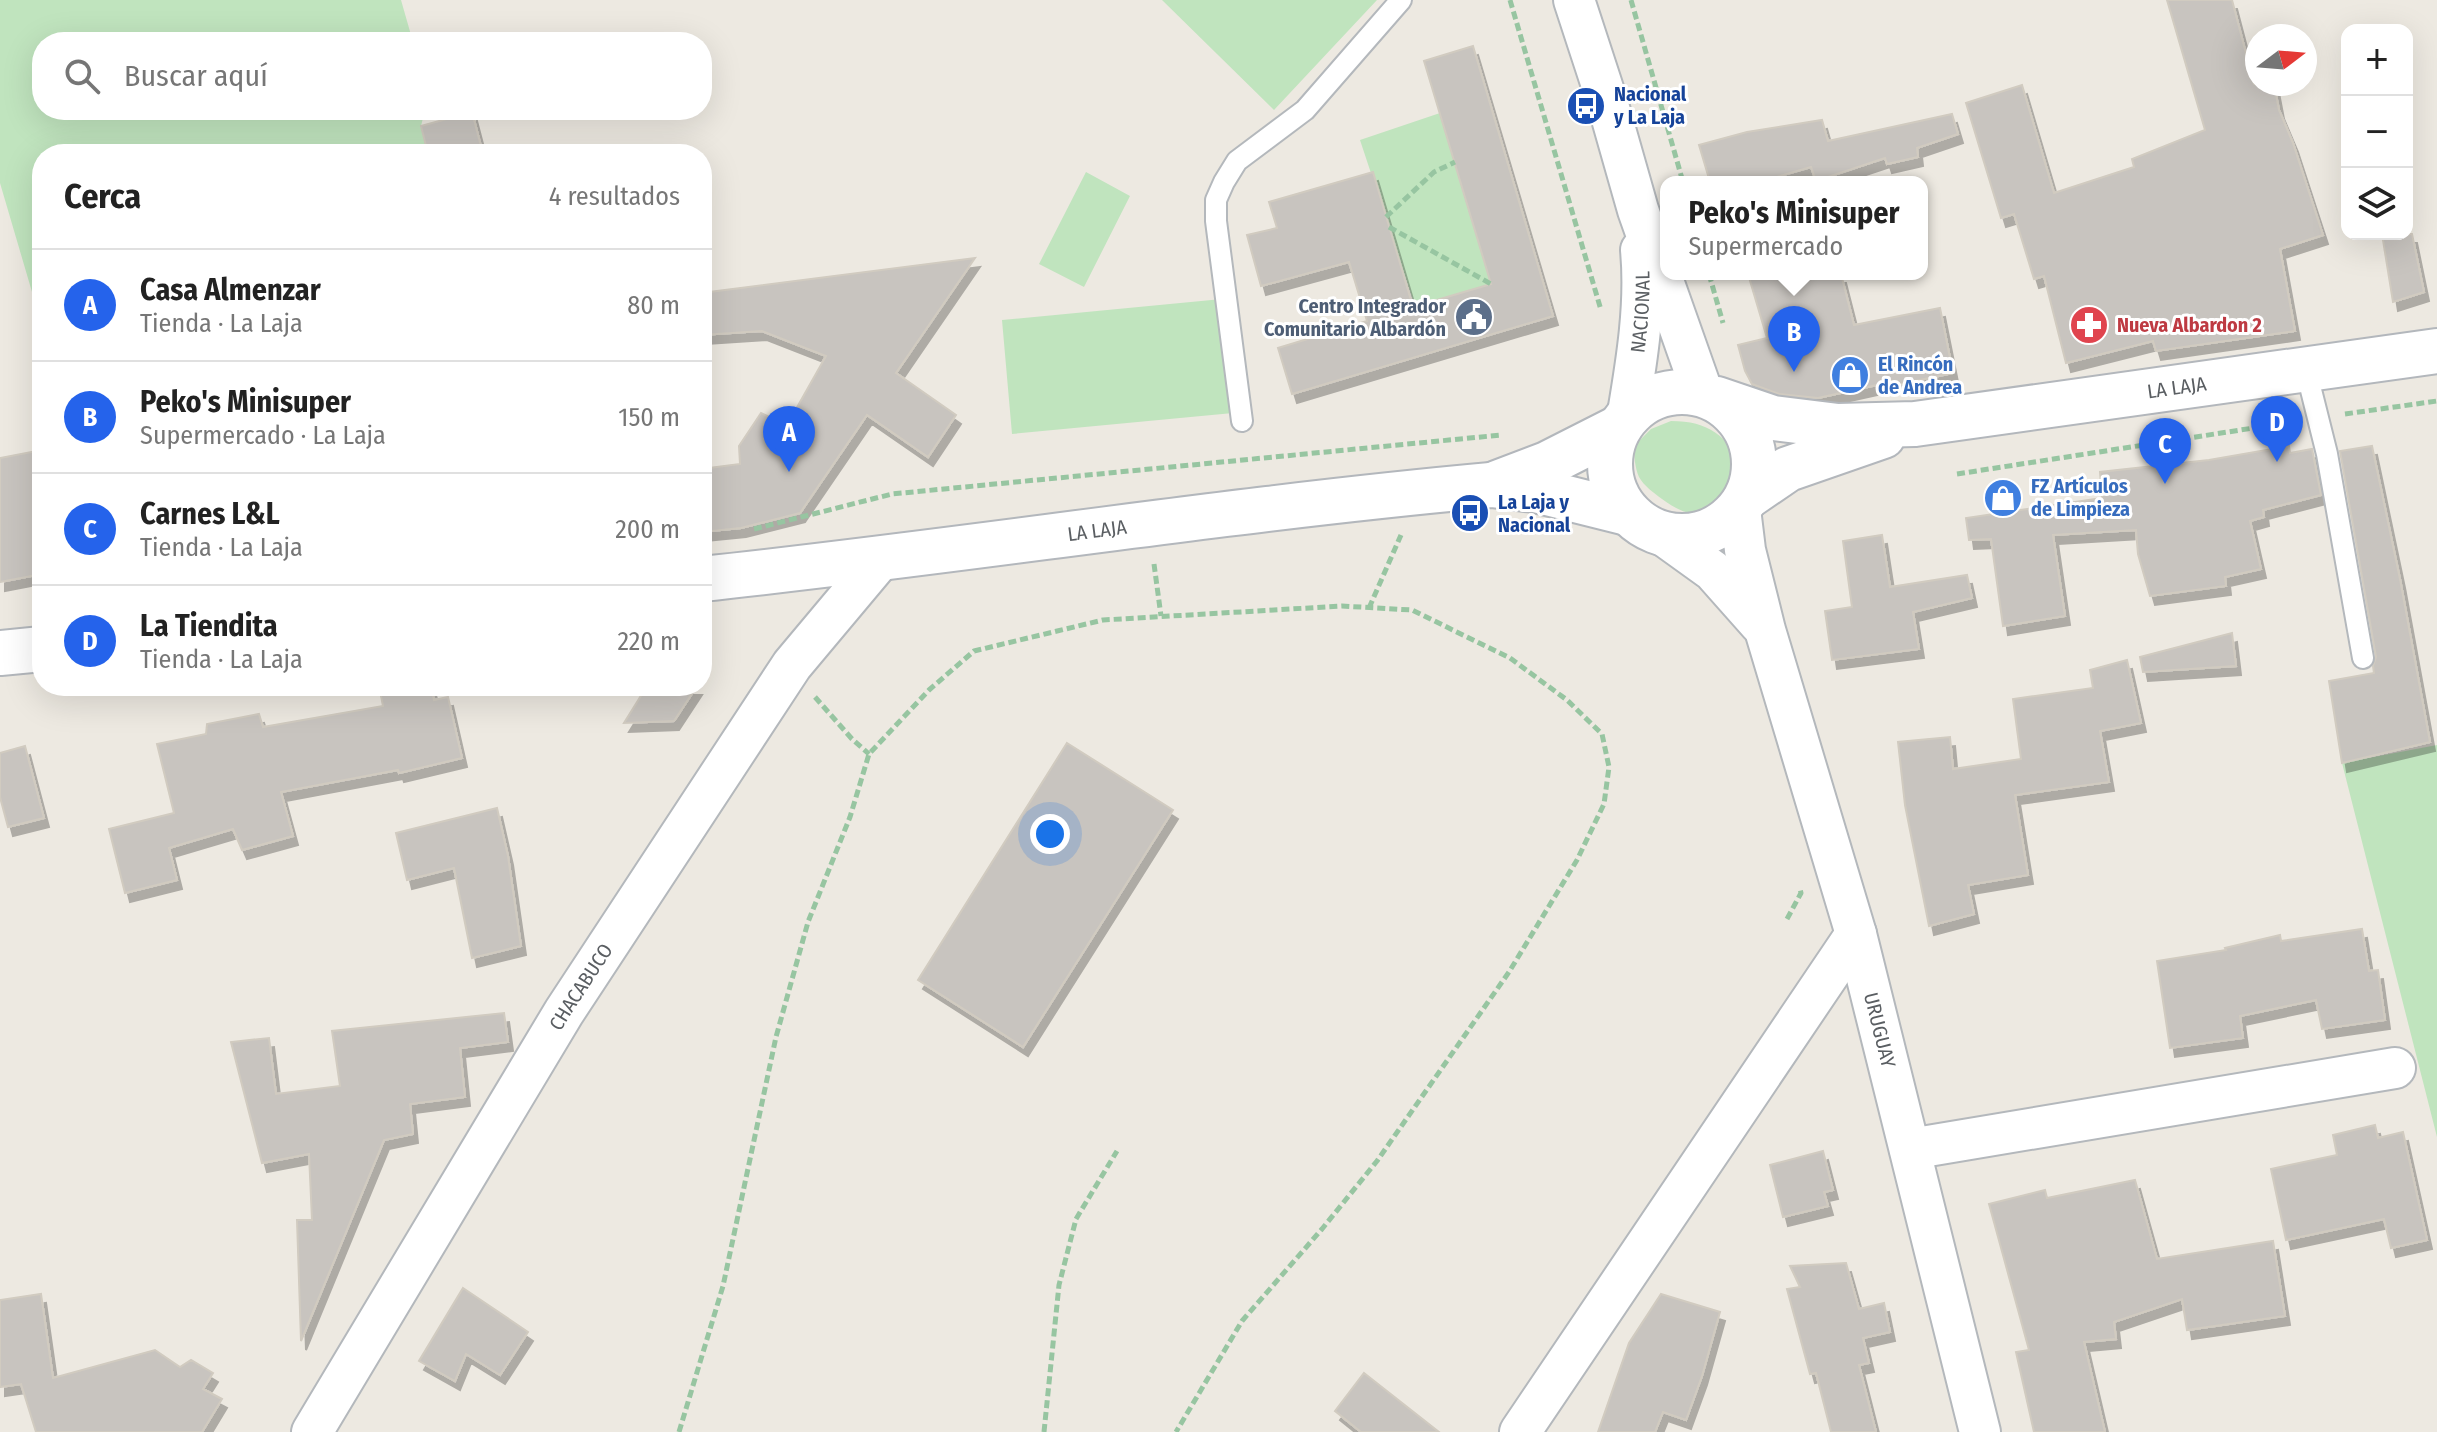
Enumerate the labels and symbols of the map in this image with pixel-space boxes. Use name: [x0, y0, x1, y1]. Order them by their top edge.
north arrow: [2245, 24, 2317, 96]
place label: Nacional y La Laja: [1613, 82, 1687, 129]
bus stop icon: Nacional y La Laja: [1565, 85, 1607, 127]
street label: NACIONAL: [1625, 271, 1654, 354]
place label: Centro Integrador Comunitario Albardón: [1264, 294, 1447, 341]
public building icon: Centro Integrador Comunitario Albardón: [1453, 296, 1495, 338]
pharmacy icon: Nueva Albardon 2: [2068, 304, 2110, 346]
pin: B: [1768, 306, 1820, 372]
place label: Nueva Albardon 2: [2117, 313, 2262, 337]
place label: El Rincón de Andrea: [1878, 352, 1962, 399]
shop icon: El Rincón de Andrea: [1829, 354, 1871, 396]
street label: LA LAJA: [2146, 371, 2208, 403]
pin: D: [2251, 396, 2303, 462]
pin: A: [763, 406, 815, 472]
pin: C: [2139, 418, 2191, 484]
place label: FZ Artículos de Limpieza: [2031, 474, 2130, 521]
shop icon: FZ Artículos de Limpieza: [1982, 477, 2024, 519]
place label: La Laja y Nacional: [1498, 490, 1571, 537]
bus stop icon: La Laja y Nacional: [1449, 492, 1491, 534]
street label: LA LAJA: [1066, 515, 1129, 546]
your location: [1030, 814, 1070, 854]
street label: CHACABUCO: [544, 939, 618, 1034]
street label: URUGUAY: [1859, 990, 1901, 1070]

